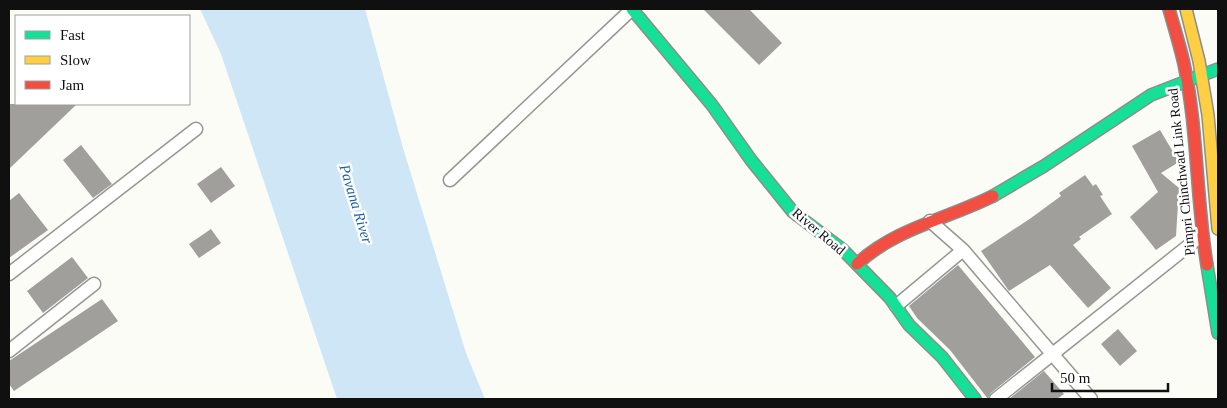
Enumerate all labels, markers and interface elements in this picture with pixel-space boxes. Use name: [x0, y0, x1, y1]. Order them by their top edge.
legend: [15, 15, 190, 105]
text: Fast: [60, 27, 86, 43]
text: Slow: [60, 52, 91, 68]
text: Jam: [60, 77, 84, 93]
street label: Pimpri Chinchwad Link Road: [1165, 87, 1198, 256]
water label: Pavana River: [336, 161, 376, 246]
street label: River Road: [789, 205, 848, 258]
scale bar: [1052, 360, 1168, 392]
text: 50 m: [1060, 370, 1091, 386]

